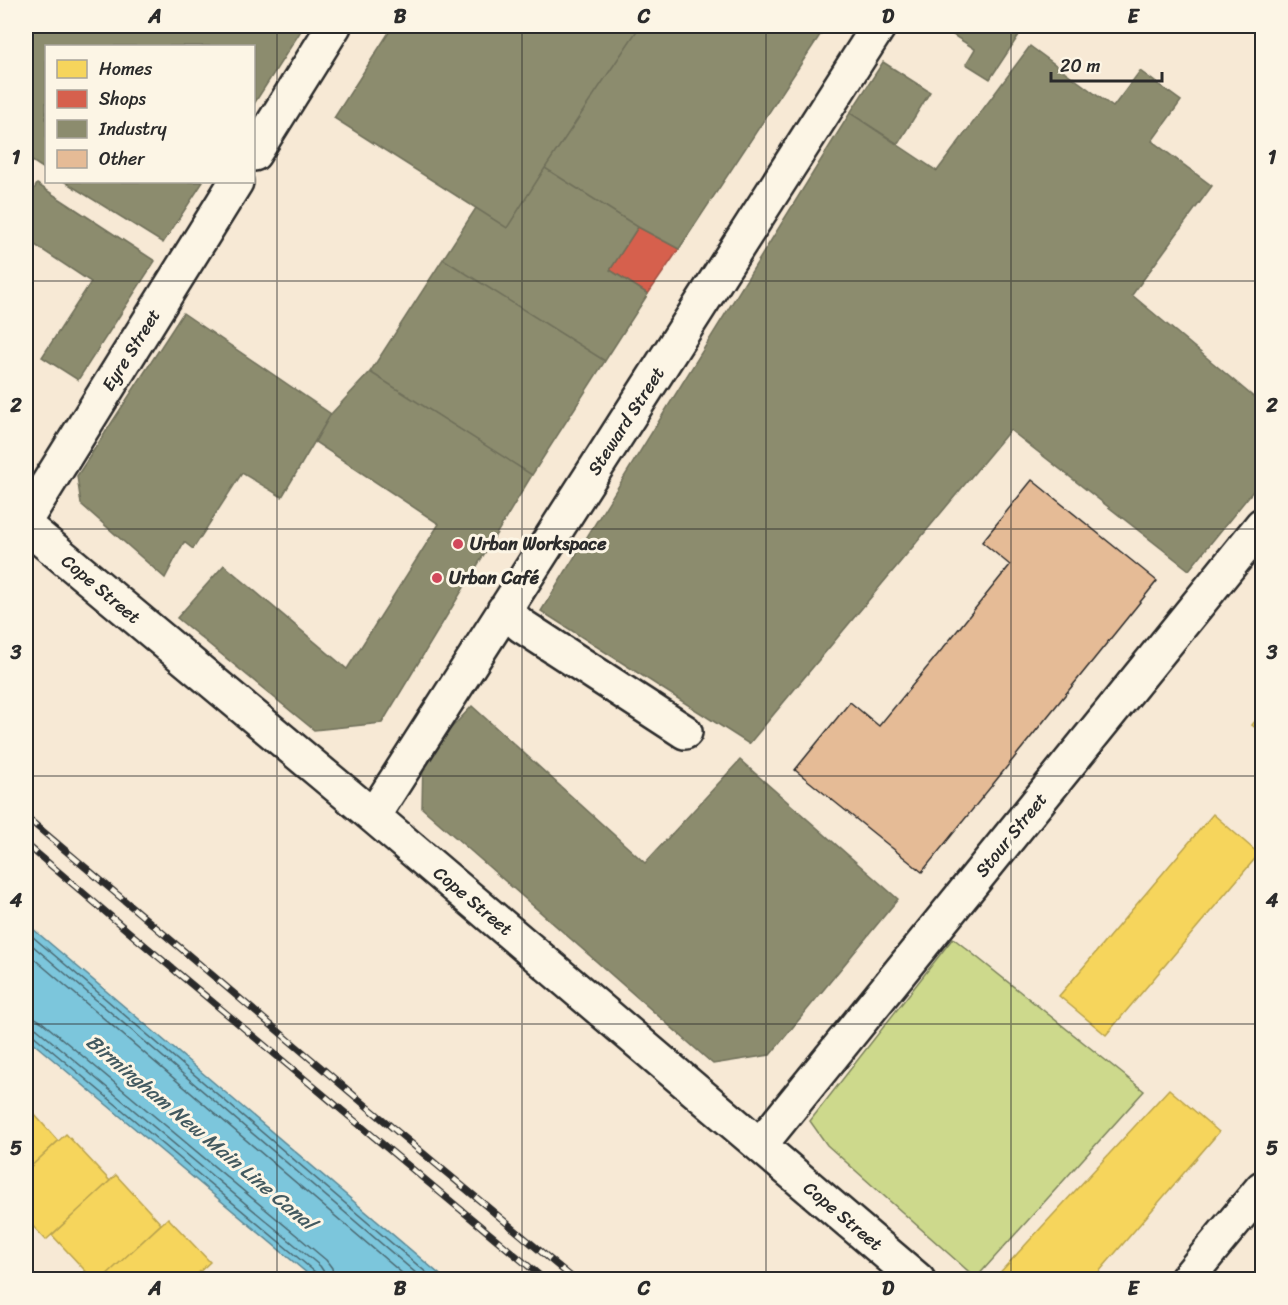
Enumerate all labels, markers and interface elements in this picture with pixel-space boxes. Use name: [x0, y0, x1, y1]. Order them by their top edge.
text: A: [147, 0, 162, 34]
text: B: [394, 0, 407, 34]
text: C: [637, 0, 651, 34]
text: D: [882, 0, 895, 34]
text: E: [1127, 0, 1140, 34]
legend: [45, 45, 255, 183]
scale bar: [1051, 45, 1162, 83]
text: 20 m: [1060, 50, 1100, 82]
text: Homes: [99, 53, 153, 85]
text: Shops: [99, 83, 146, 115]
text: Industry: [98, 113, 168, 145]
text: 1: [12, 140, 21, 175]
text: 1: [1268, 140, 1277, 175]
text: Other: [99, 143, 146, 175]
street label: Eyre Street: [93, 302, 169, 398]
street label: Steward Street: [579, 360, 673, 482]
text: 2: [9, 388, 22, 423]
text: 2: [1265, 388, 1278, 423]
place label: Urban Workspace: [470, 528, 607, 560]
marker: Urban Workspace: [451, 537, 465, 551]
street label: Cope Street: [54, 546, 148, 632]
place label: Urban Café: [449, 562, 540, 594]
marker: Urban Café: [430, 571, 444, 585]
text: 3: [10, 635, 22, 670]
text: 3: [1266, 635, 1278, 670]
street label: Stour Street: [967, 785, 1056, 885]
street label: Cope Street: [426, 858, 520, 944]
text: 4: [9, 883, 23, 918]
text: 4: [1265, 883, 1279, 918]
water label: Birmingham New Main Line Canal: [78, 1025, 327, 1242]
text: 5: [10, 1131, 22, 1166]
text: 5: [1266, 1131, 1278, 1166]
street label: Cope Street: [796, 1173, 890, 1259]
text: A: [147, 1271, 162, 1305]
text: B: [394, 1271, 407, 1305]
text: C: [637, 1271, 651, 1305]
text: D: [882, 1271, 895, 1305]
text: E: [1127, 1271, 1140, 1305]

